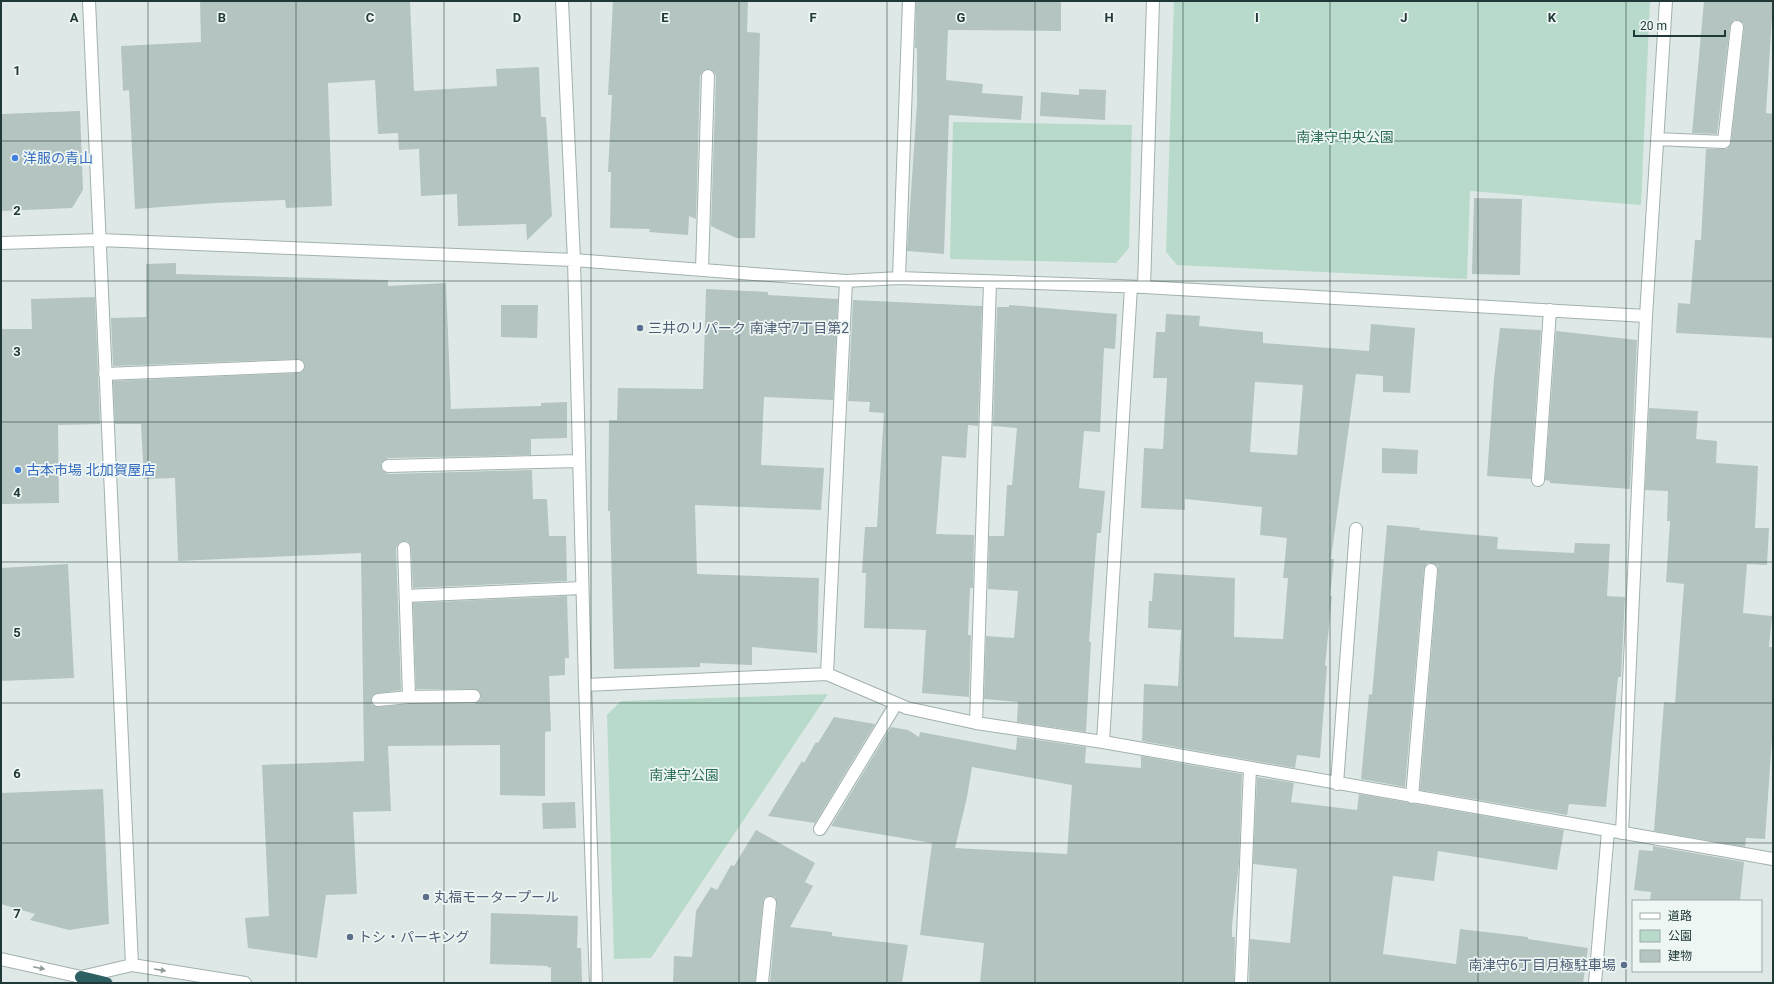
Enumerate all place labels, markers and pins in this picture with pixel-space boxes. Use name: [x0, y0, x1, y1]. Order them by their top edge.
place label: 洋服の青山: [23, 150, 93, 166]
marker: 洋服の青山: [10, 153, 20, 163]
place label: 三井のリパーク 南津守7丁目第2: [648, 320, 849, 336]
marker: 三井のリパーク 南津守7丁目第2: [635, 323, 645, 333]
place label: 古本市場 北加賀屋店: [26, 462, 155, 478]
marker: 古本市場 北加賀屋店: [13, 465, 23, 475]
place label: 丸福モータープール: [434, 889, 559, 905]
marker: 丸福モータープール: [421, 892, 431, 902]
place label: トシ・パーキング: [358, 929, 470, 945]
marker: トシ・パーキング: [345, 932, 355, 942]
place label: 南津守6丁目月極駐車場: [1468, 957, 1616, 973]
marker: 南津守6丁目月極駐車場: [1619, 960, 1629, 970]

